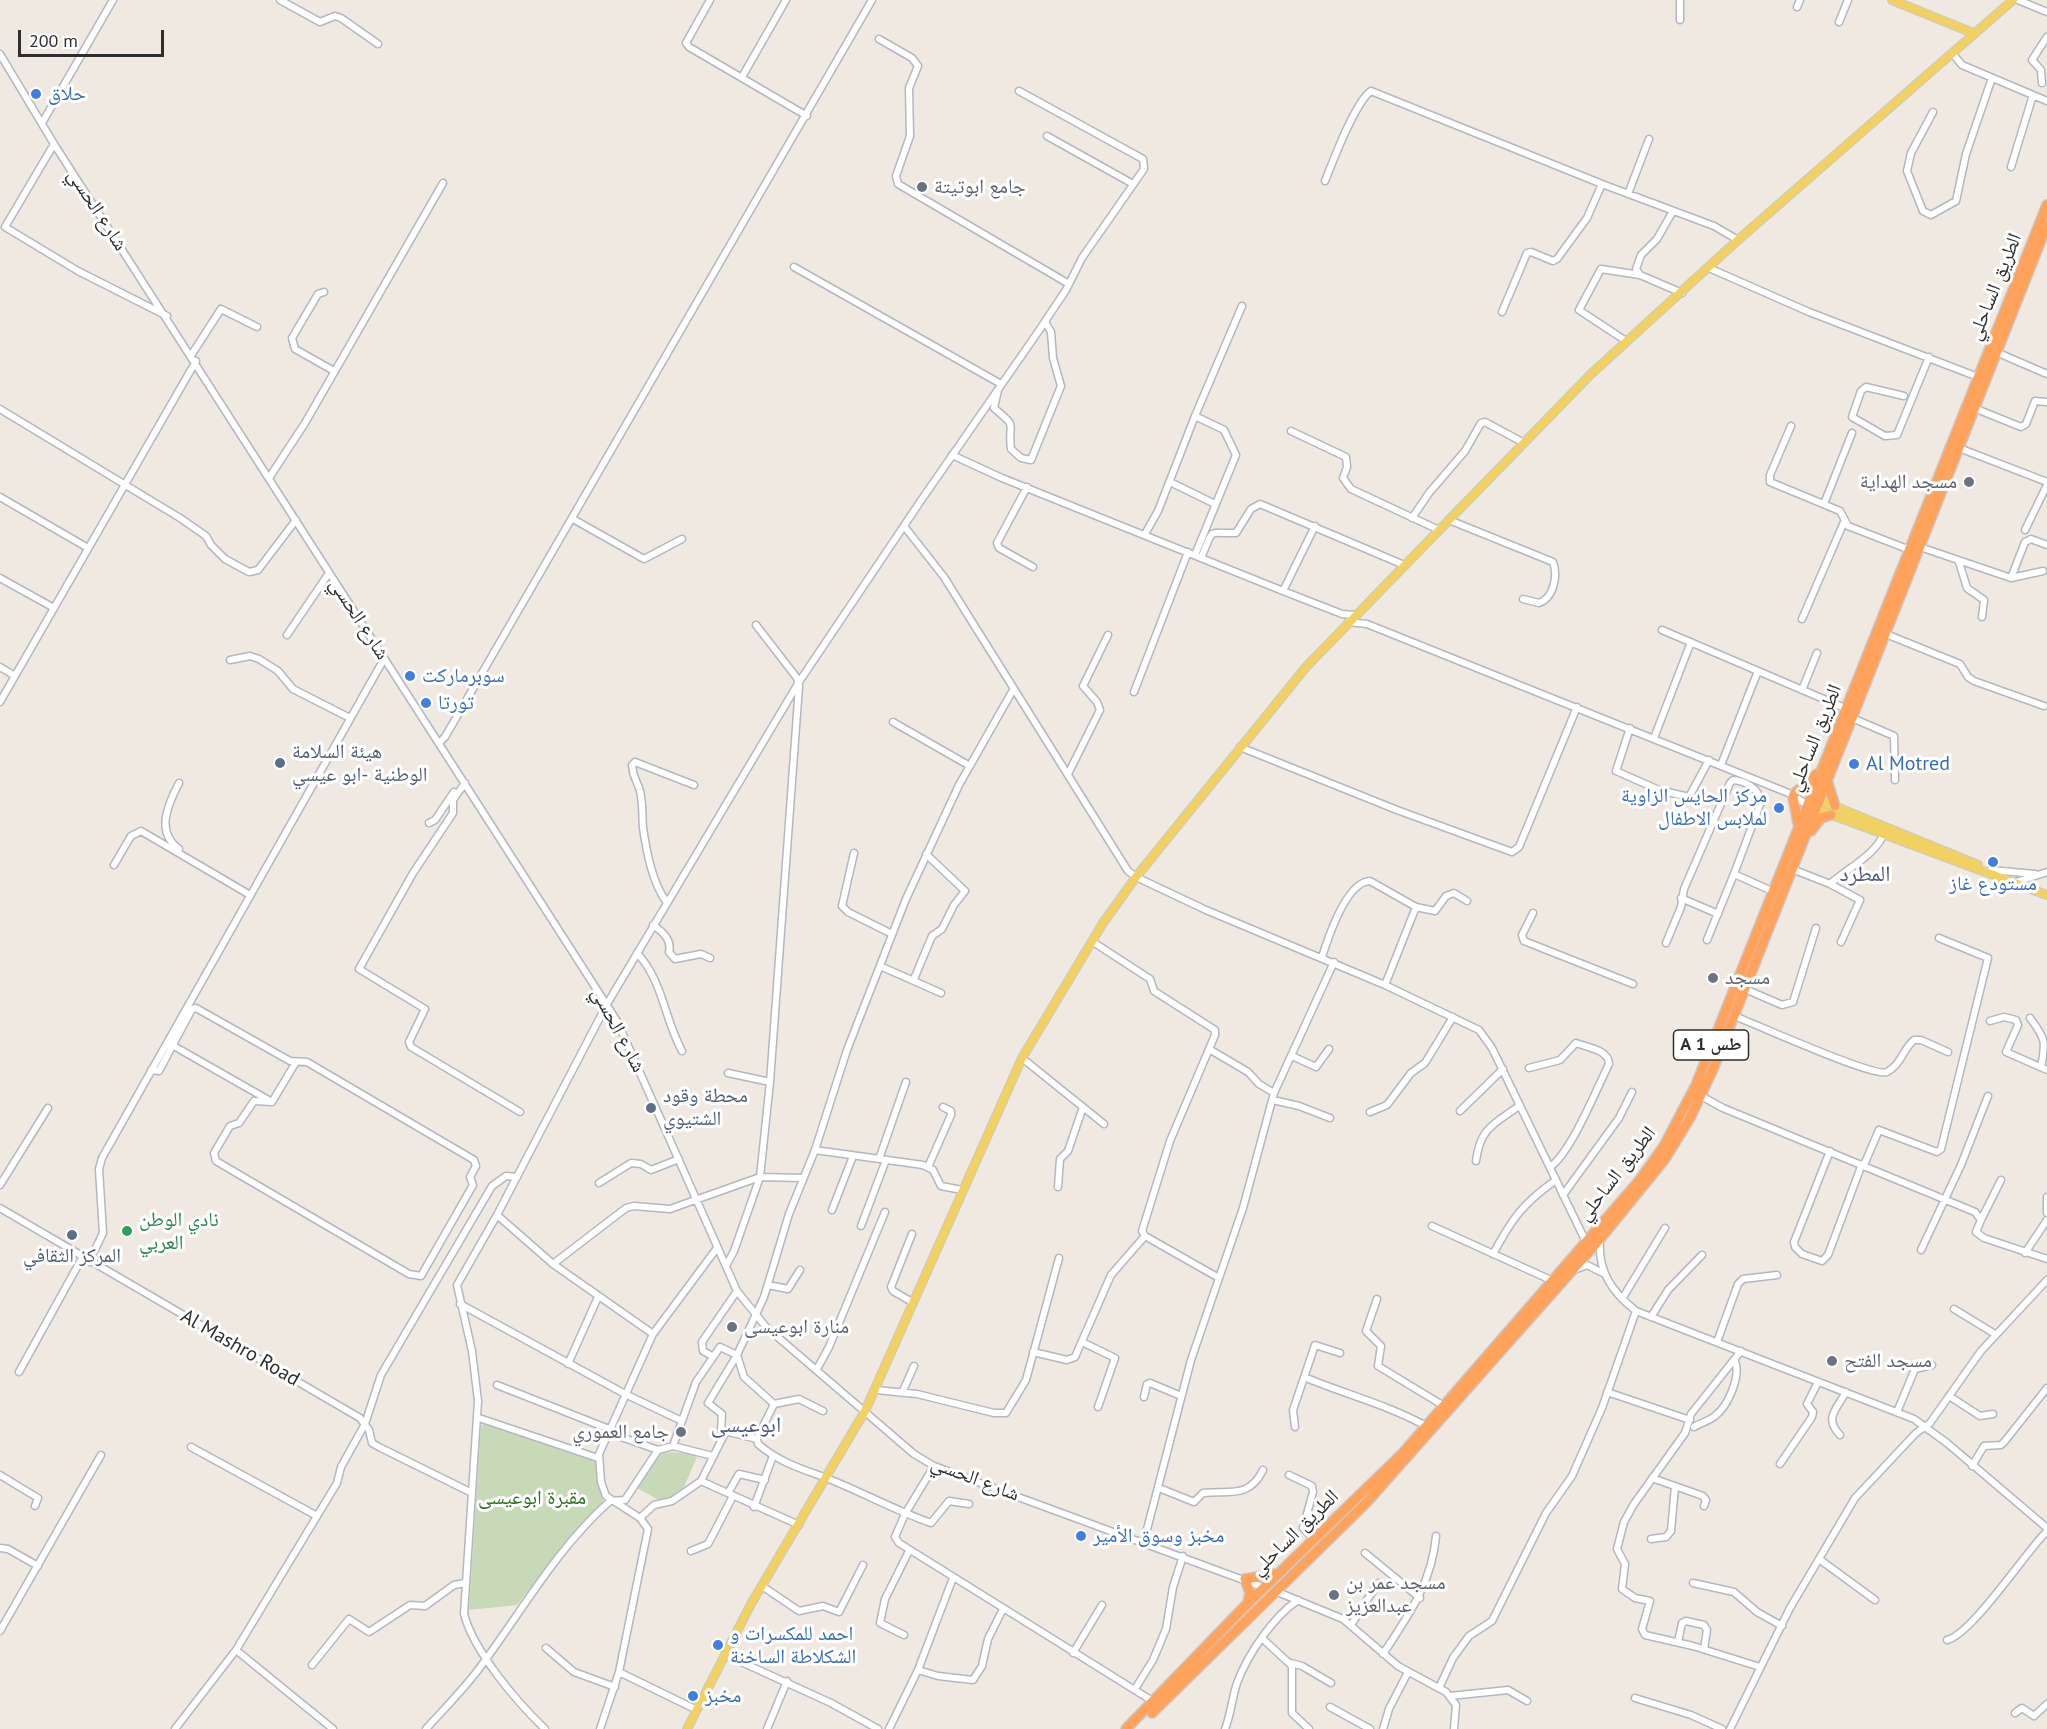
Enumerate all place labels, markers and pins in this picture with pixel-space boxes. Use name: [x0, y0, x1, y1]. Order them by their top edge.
place label: حلاق: [48, 82, 86, 106]
marker: حلاق: [29, 87, 43, 101]
place label: جامع ابوتيتة: [934, 175, 1026, 199]
marker: جامع ابوتيتة: [915, 180, 929, 194]
place label: مسجد الهداية: [1860, 470, 1957, 494]
marker: مسجد الهداية: [1962, 475, 1976, 489]
place label: سوبرماركت: [422, 664, 505, 688]
marker: سوبرماركت: [403, 669, 417, 683]
place label: تورتا: [438, 691, 474, 715]
marker: تورتا: [419, 696, 433, 710]
place label: هيئة السلامة الوطنية -ابو عيسي: [292, 740, 427, 787]
place label: Al Motred: [1866, 752, 1950, 776]
marker: هيئة السلامة الوطنية -ابو عيسي: [273, 756, 287, 770]
marker: Al Motred: [1847, 757, 1861, 771]
place label: مركز الحايس الزاوية لملابس الاطفال: [1621, 784, 1767, 831]
marker: مركز الحايس الزاوية لملابس الاطفال: [1772, 801, 1786, 815]
marker: مستودع غاز: [1986, 855, 2000, 869]
place label: مستودع غاز: [1949, 872, 2037, 896]
place label: مسجد: [1725, 966, 1770, 990]
marker: مسجد: [1706, 971, 1720, 985]
place label: محطة وقود الشتيوي: [663, 1084, 748, 1131]
marker: محطة وقود الشتيوي: [644, 1101, 658, 1115]
place label: نادي الوطن العربي: [139, 1208, 219, 1255]
marker: نادي الوطن العربي: [120, 1224, 134, 1238]
marker: المركز الثقافي: [65, 1228, 79, 1242]
place label: المركز الثقافي: [23, 1244, 121, 1268]
place label: منارة ابوعيسى: [744, 1315, 849, 1339]
marker: منارة ابوعيسى: [725, 1320, 739, 1334]
place label: مسجد الفتح: [1844, 1349, 1932, 1373]
marker: مسجد الفتح: [1825, 1354, 1839, 1368]
place label: جامع العموري: [572, 1420, 669, 1444]
marker: جامع العموري: [674, 1425, 688, 1439]
place label: مخبز وسوق الأمير: [1093, 1524, 1224, 1548]
marker: مخبز وسوق الأمير: [1074, 1529, 1088, 1543]
place label: مسجد عمر بن عبدالعزيز: [1346, 1571, 1445, 1618]
marker: مسجد عمر بن عبدالعزيز: [1327, 1588, 1341, 1602]
place label: احمد للمكسرات و الشكلاطة الساخنة: [730, 1622, 856, 1669]
marker: احمد للمكسرات و الشكلاطة الساخنة: [711, 1638, 725, 1652]
place label: مخبز: [705, 1684, 741, 1708]
marker: مخبز: [686, 1689, 700, 1703]

